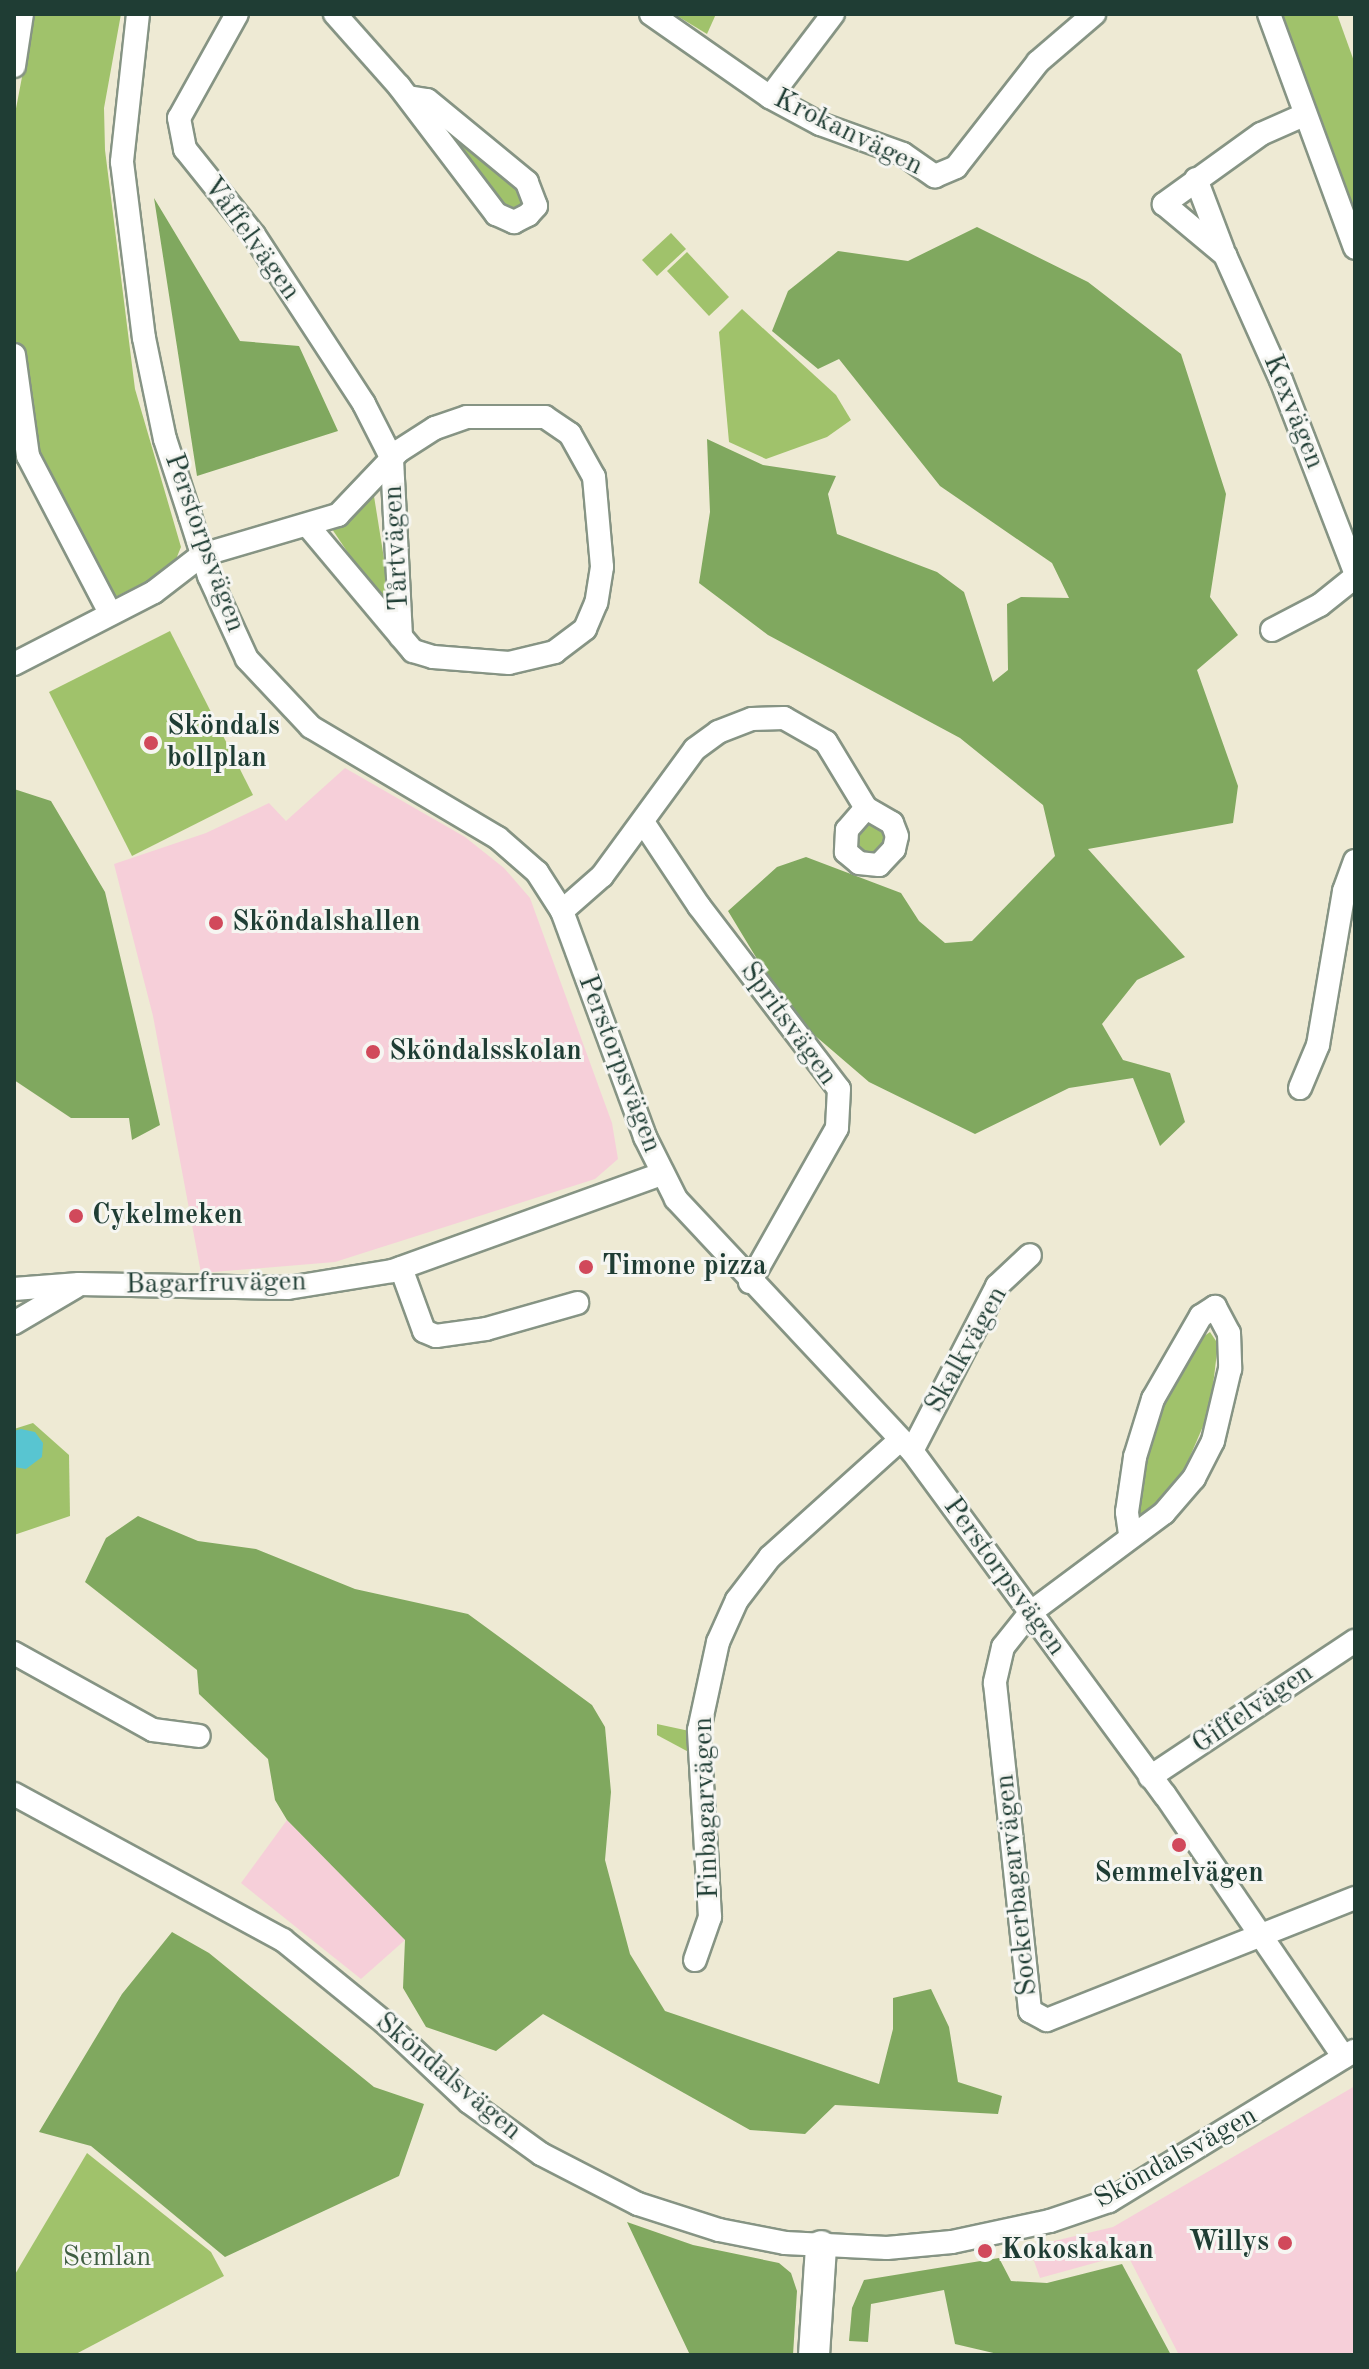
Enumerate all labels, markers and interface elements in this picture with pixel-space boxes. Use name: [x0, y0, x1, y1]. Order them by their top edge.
street label: Krokanvägen: [768, 82, 928, 184]
street label: Våffelvägen: [195, 171, 307, 307]
street label: Kexvägen: [1255, 350, 1331, 474]
street label: Perstorpsvägen: [156, 449, 252, 637]
street label: Tårtvägen: [377, 484, 417, 612]
place label: Sköndals bollplan: [167, 710, 280, 776]
marker: Sköndals bollplan: [142, 734, 160, 752]
place label: Sköndalshallen: [232, 906, 421, 940]
marker: Sköndalshallen: [207, 914, 225, 932]
street label: Spritsvägen: [732, 956, 844, 1092]
street label: Perstorpsvägen: [570, 970, 668, 1158]
place label: Sköndalsskolan: [389, 1035, 582, 1069]
marker: Sköndalsskolan: [364, 1043, 382, 1061]
place label: Cykelmeken: [92, 1199, 243, 1233]
marker: Cykelmeken: [67, 1207, 85, 1225]
place label: Timone pizza: [602, 1250, 767, 1284]
marker: Timone pizza: [577, 1258, 595, 1276]
street label: Bagarfruvägen: [125, 1266, 307, 1302]
street label: Skalkvägen: [918, 1281, 1016, 1419]
street label: Perstorpsvägen: [935, 1491, 1073, 1663]
street label: Giffelvägen: [1186, 1656, 1320, 1762]
street label: Finbagarvägen: [687, 1716, 727, 1900]
street label: Sockerbagarvägen: [989, 1772, 1045, 1998]
marker: Semmelvägen: [1170, 1836, 1188, 1854]
place label: Semmelvägen: [1094, 1857, 1264, 1891]
street label: Sköndalsvägen: [368, 2006, 528, 2148]
street label: Sköndalsvägen: [1089, 2099, 1263, 2217]
place label: Willys: [1188, 2226, 1269, 2260]
place label: Kokoskakan: [1001, 2234, 1154, 2268]
marker: Willys: [1276, 2234, 1294, 2252]
park label: Semlan: [63, 2241, 151, 2275]
marker: Kokoskakan: [976, 2242, 994, 2260]

